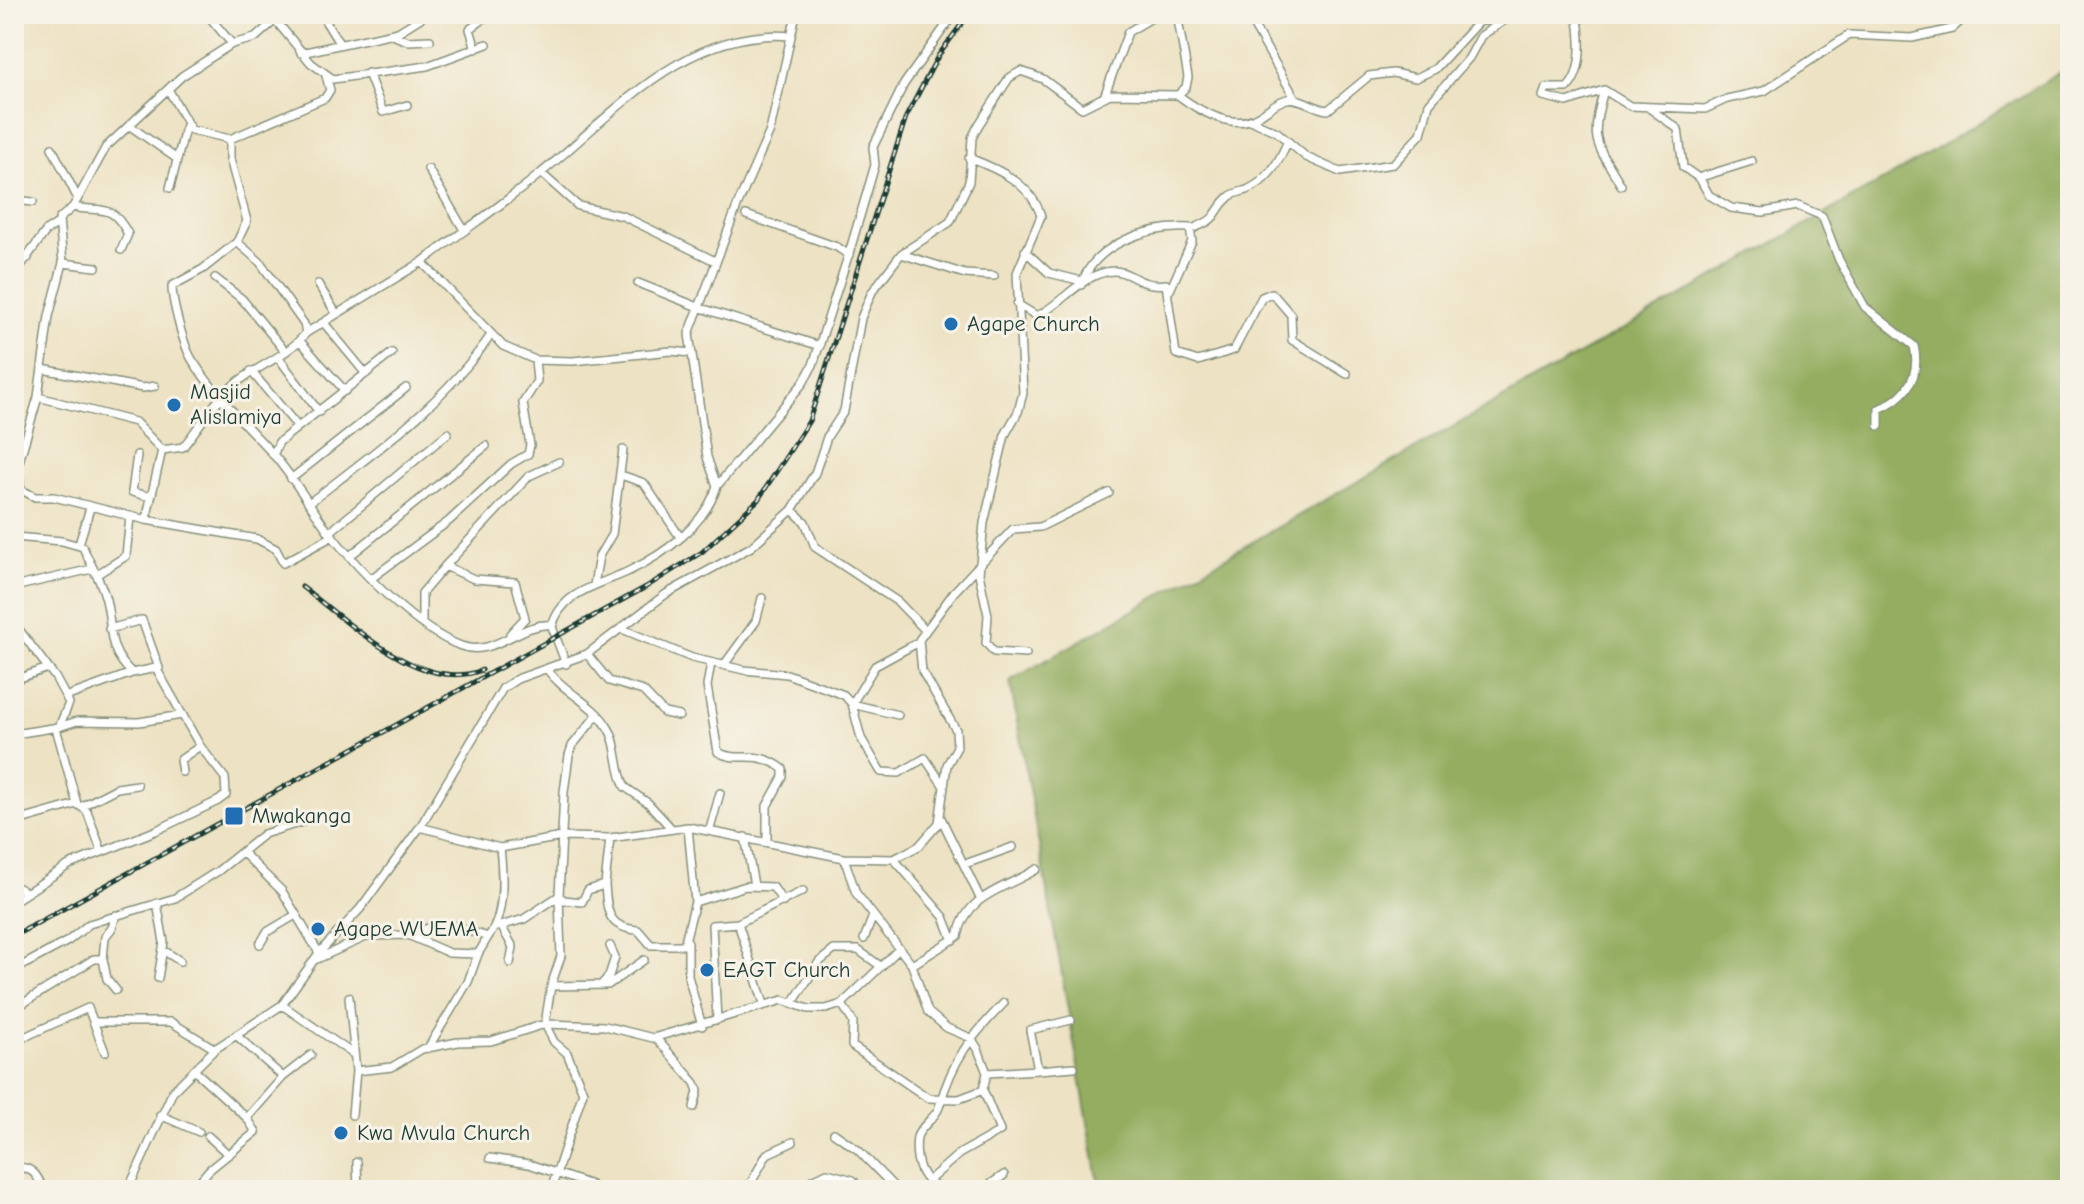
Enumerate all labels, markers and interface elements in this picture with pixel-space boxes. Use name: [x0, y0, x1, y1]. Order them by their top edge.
place label: Agape Church: [967, 311, 1100, 337]
marker: Agape Church: [942, 315, 960, 333]
place label: Masjid Alislamiya: [190, 379, 282, 430]
marker: Masjid Alislamiya: [165, 396, 183, 414]
place label: Mwakanga: [252, 803, 351, 829]
marker: Mwakanga: [223, 805, 245, 827]
place label: Agape WUEMA: [334, 916, 479, 942]
marker: Agape WUEMA: [309, 920, 327, 938]
place label: EAGT Church: [723, 957, 851, 983]
marker: EAGT Church: [698, 961, 716, 979]
place label: Kwa Mvula Church: [357, 1120, 530, 1146]
marker: Kwa Mvula Church: [332, 1124, 350, 1142]

